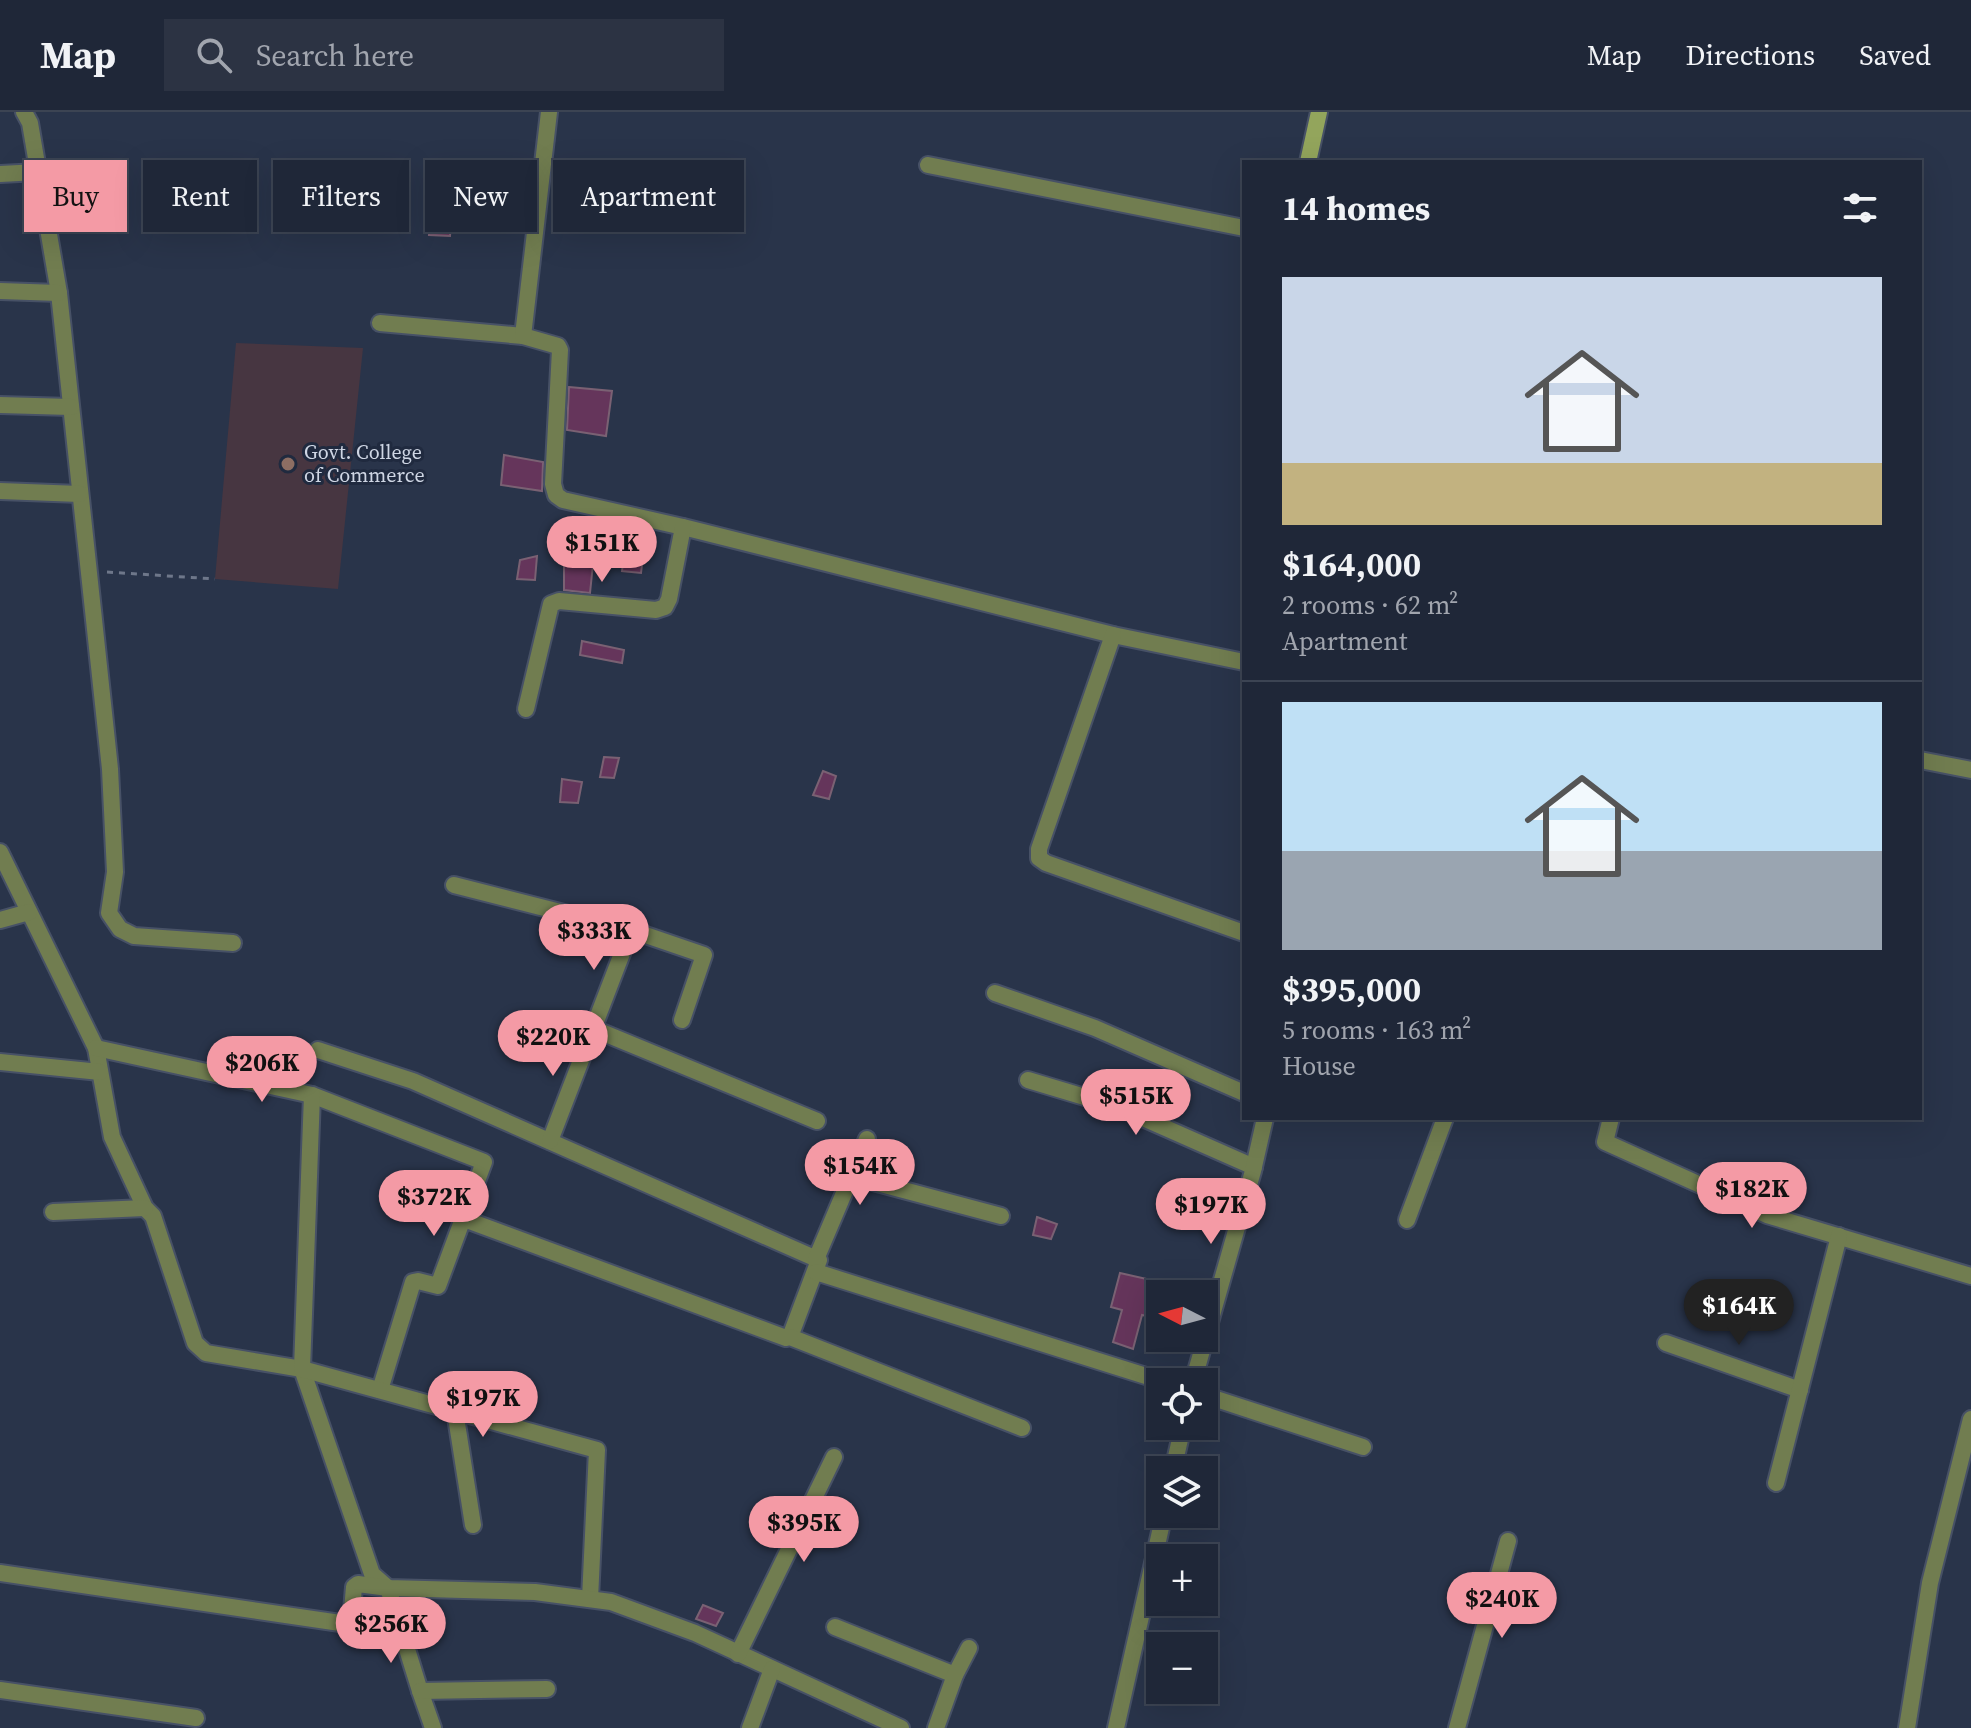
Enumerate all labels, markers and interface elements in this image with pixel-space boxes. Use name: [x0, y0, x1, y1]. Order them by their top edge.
search box: [164, 19, 724, 91]
text: Map: [40, 29, 116, 81]
icon: search: [192, 33, 236, 77]
text: Search here: [256, 35, 414, 76]
text: Map: [1587, 36, 1642, 74]
text: Directions: [1686, 36, 1815, 74]
text: Saved: [1859, 36, 1931, 74]
chip: Buy: [24, 160, 127, 232]
chip: Rent: [143, 160, 257, 232]
chip: Filters: [273, 160, 409, 232]
chip: New: [425, 160, 537, 232]
chip: Apartment: [553, 160, 744, 232]
text: 14 homes: [1282, 185, 1430, 231]
icon: filters: [1838, 186, 1882, 230]
icon: home: [1510, 329, 1654, 473]
place label: Govt. College of Commerce: [304, 438, 425, 489]
marker: Govt. College of Commerce: [279, 455, 297, 473]
pin: $151K: [546, 516, 658, 584]
text: $151K: [565, 524, 639, 560]
text: $164,000: [1282, 541, 1421, 587]
text: 2 rooms · 62 m²: [1282, 587, 1458, 623]
text: Apartment: [1282, 623, 1407, 659]
icon: home: [1510, 754, 1654, 898]
pin: $333K: [538, 904, 650, 972]
text: $333K: [557, 912, 631, 948]
text: $395,000: [1282, 966, 1421, 1012]
pin: $220K: [497, 1010, 609, 1078]
text: 5 rooms · 163 m²: [1282, 1012, 1471, 1048]
text: $220K: [516, 1018, 590, 1054]
pin: $206K: [206, 1036, 318, 1104]
text: $206K: [225, 1044, 299, 1080]
text: House: [1282, 1048, 1356, 1084]
pin: $515K: [1080, 1069, 1192, 1137]
text: $515K: [1099, 1077, 1173, 1113]
pin: $154K: [804, 1139, 916, 1207]
text: $154K: [823, 1147, 897, 1183]
pin: $182K: [1696, 1162, 1808, 1230]
pin: $372K: [378, 1170, 490, 1238]
text: $182K: [1715, 1170, 1789, 1206]
text: $372K: [397, 1178, 471, 1214]
pin: $197K: [1155, 1178, 1267, 1246]
text: $197K: [1174, 1186, 1248, 1222]
pin: $164K: [1683, 1279, 1795, 1347]
north arrow: [1146, 1280, 1218, 1352]
map controls: [1146, 1280, 1218, 1704]
text: $164K: [1702, 1287, 1776, 1323]
button: locate: [1146, 1368, 1218, 1440]
pin: $197K: [427, 1371, 539, 1439]
text: $197K: [446, 1379, 520, 1415]
button: layers: [1146, 1456, 1218, 1528]
pin: $395K: [748, 1496, 860, 1564]
text: $395K: [767, 1504, 841, 1540]
button: +: [1146, 1544, 1218, 1616]
pin: $240K: [1446, 1572, 1558, 1640]
text: $240K: [1465, 1580, 1539, 1616]
pin: $256K: [335, 1597, 447, 1665]
text: $256K: [354, 1605, 428, 1641]
button: −: [1146, 1632, 1218, 1704]

